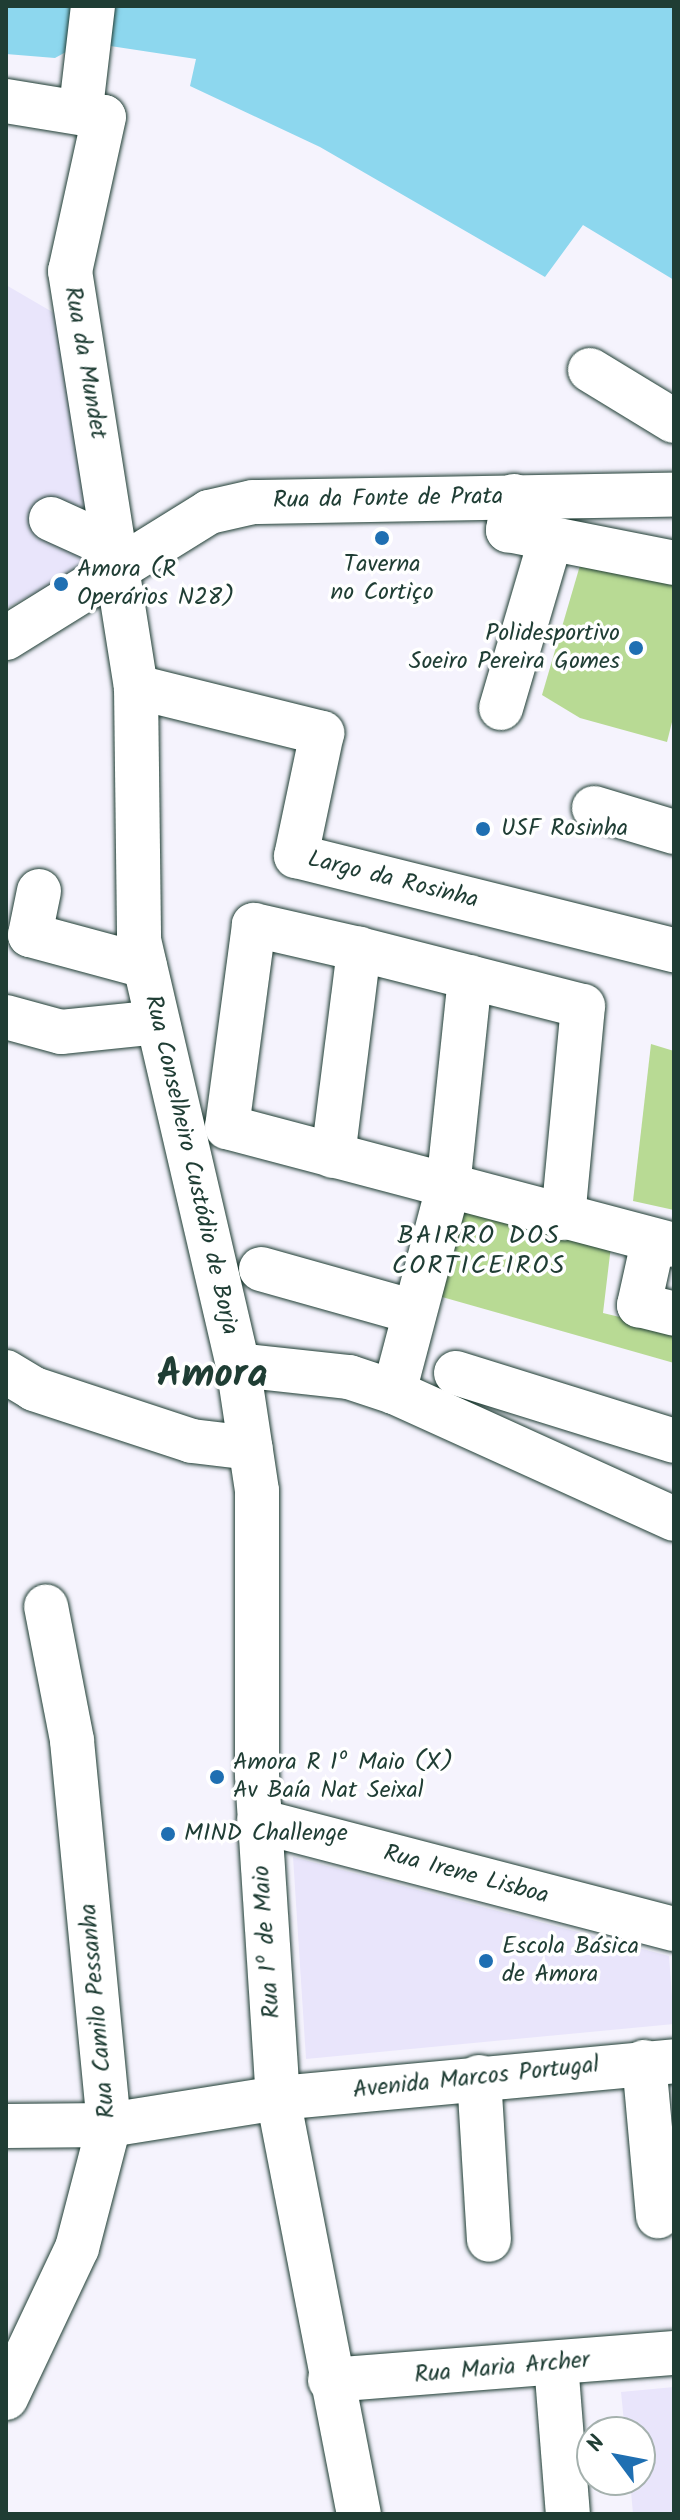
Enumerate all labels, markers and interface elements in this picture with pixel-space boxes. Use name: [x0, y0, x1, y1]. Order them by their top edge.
street label: Rua da Mundet: [57, 284, 113, 442]
street label: Rua da Fonte de Prata: [273, 483, 503, 515]
marker: Taverna no Cortiço: [373, 529, 391, 547]
place label: Taverna no Cortiço: [330, 551, 434, 607]
place label: Amora (R Operários N28): [77, 556, 234, 612]
marker: Amora (R Operários N28): [52, 575, 70, 593]
place label: Polidesportivo Soeiro Pereira Gomes: [409, 620, 620, 676]
marker: Polidesportivo Soeiro Pereira Gomes: [627, 639, 645, 657]
place label: USF Rosinha: [501, 815, 628, 843]
marker: USF Rosinha: [472, 818, 494, 840]
street label: Largo da Rosinha: [305, 845, 481, 915]
street label: Rua Conselheiro Custódio de Borja: [138, 992, 244, 1338]
district label: BAIRRO DOS CORTICEIROS: [392, 1221, 566, 1282]
district label: Amora: [156, 1351, 268, 1399]
place label: Amora R 1º Maio (X) Av Baía Nat Seixal: [233, 1749, 453, 1805]
marker: Amora R 1º Maio (X) Av Baía Nat Seixal: [208, 1768, 226, 1786]
place label: MIND Challenge: [184, 1820, 348, 1848]
marker: MIND Challenge: [159, 1825, 177, 1843]
street label: Rua Irene Lisboa: [380, 1839, 552, 1911]
street label: Rua 1º de Maio: [247, 1864, 287, 2020]
street label: Rua Camilo Pessanha: [74, 1902, 122, 2120]
place label: Escola Básica de Amora: [502, 1933, 639, 1989]
marker: Escola Básica de Amora: [477, 1952, 495, 1970]
street label: Avenida Marcos Portugal: [351, 2051, 601, 2105]
street label: Rua Maria Archer: [413, 2346, 591, 2390]
north arrow: [576, 2416, 656, 2496]
text: N: [578, 2429, 615, 2459]

